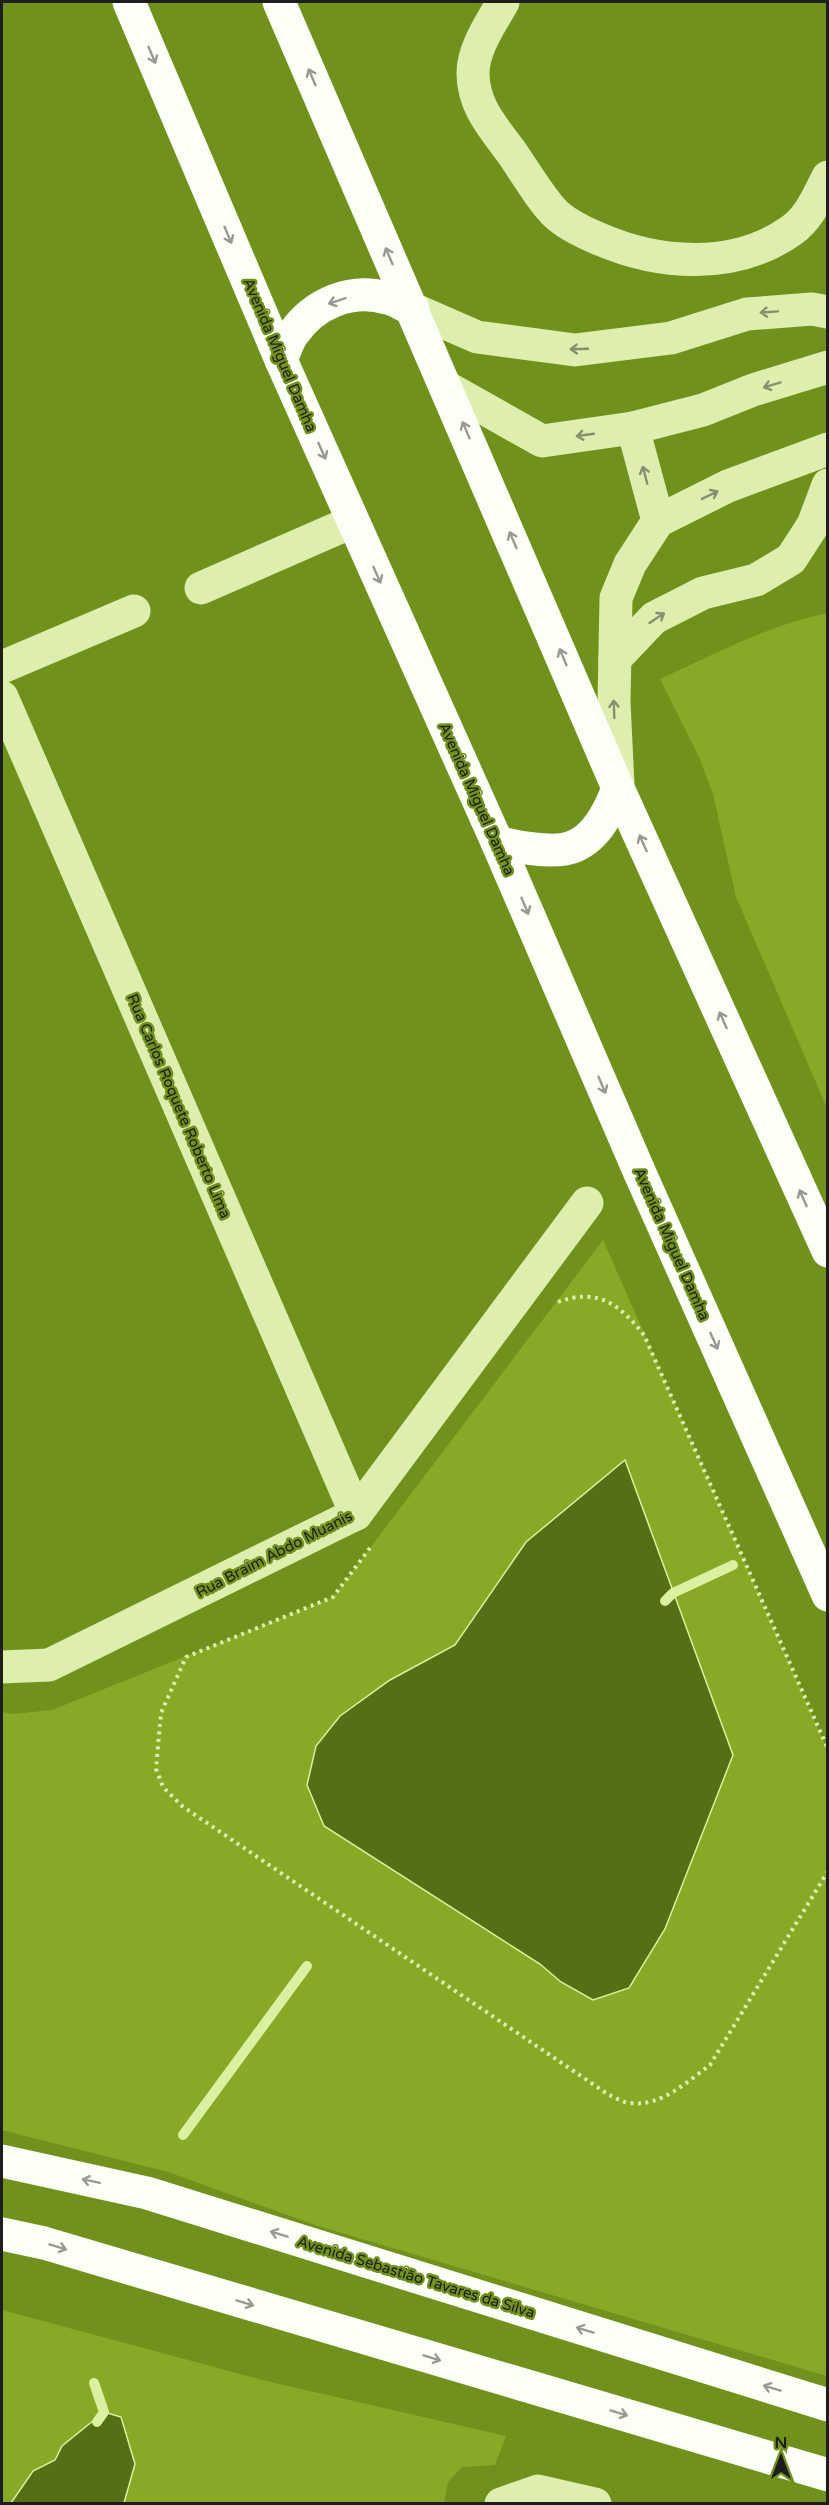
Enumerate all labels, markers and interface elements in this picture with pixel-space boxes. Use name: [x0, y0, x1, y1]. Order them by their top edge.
one-way arrow: [147, 46, 158, 64]
one-way arrow: [306, 68, 317, 86]
one-way arrow: [223, 225, 234, 244]
one-way arrow: [383, 247, 395, 265]
street label: Avenida Miguel Damha: [239, 275, 321, 435]
one-way arrow: [328, 296, 347, 307]
one-way arrow: [760, 307, 780, 318]
one-way arrow: [570, 344, 589, 355]
one-way arrow: [763, 380, 782, 391]
one-way arrow: [459, 421, 470, 439]
one-way arrow: [575, 429, 595, 440]
one-way arrow: [316, 442, 328, 460]
one-way arrow: [639, 466, 650, 485]
one-way arrow: [701, 489, 718, 501]
one-way arrow: [507, 532, 518, 550]
one-way arrow: [372, 566, 383, 584]
one-way arrow: [648, 612, 664, 624]
one-way arrow: [557, 648, 568, 667]
one-way arrow: [609, 699, 620, 719]
street label: Avenida Miguel Damha: [435, 720, 519, 878]
one-way arrow: [637, 834, 648, 852]
one-way arrow: [520, 897, 531, 915]
street label: Rua Carlos Roquete Roberto Lima: [123, 991, 235, 1221]
one-way arrow: [717, 1012, 728, 1030]
one-way arrow: [597, 1076, 608, 1094]
street label: Avenida Miguel Damha: [630, 1165, 714, 1323]
one-way arrow: [797, 1189, 808, 1207]
one-way arrow: [709, 1331, 721, 1349]
street label: Rua Braim Abdo Muanis: [193, 1507, 355, 1601]
one-way arrow: [82, 2175, 102, 2186]
one-way arrow: [270, 2228, 289, 2239]
street label: Avenida Sebastião Tavares da Silva: [295, 2232, 537, 2322]
one-way arrow: [48, 2242, 67, 2253]
one-way arrow: [235, 2298, 254, 2309]
one-way arrow: [576, 2324, 595, 2335]
one-way arrow: [422, 2353, 441, 2364]
one-way arrow: [763, 2382, 782, 2393]
one-way arrow: [609, 2408, 628, 2419]
north arrow: [751, 2427, 811, 2487]
text: N: [775, 2433, 787, 2453]

